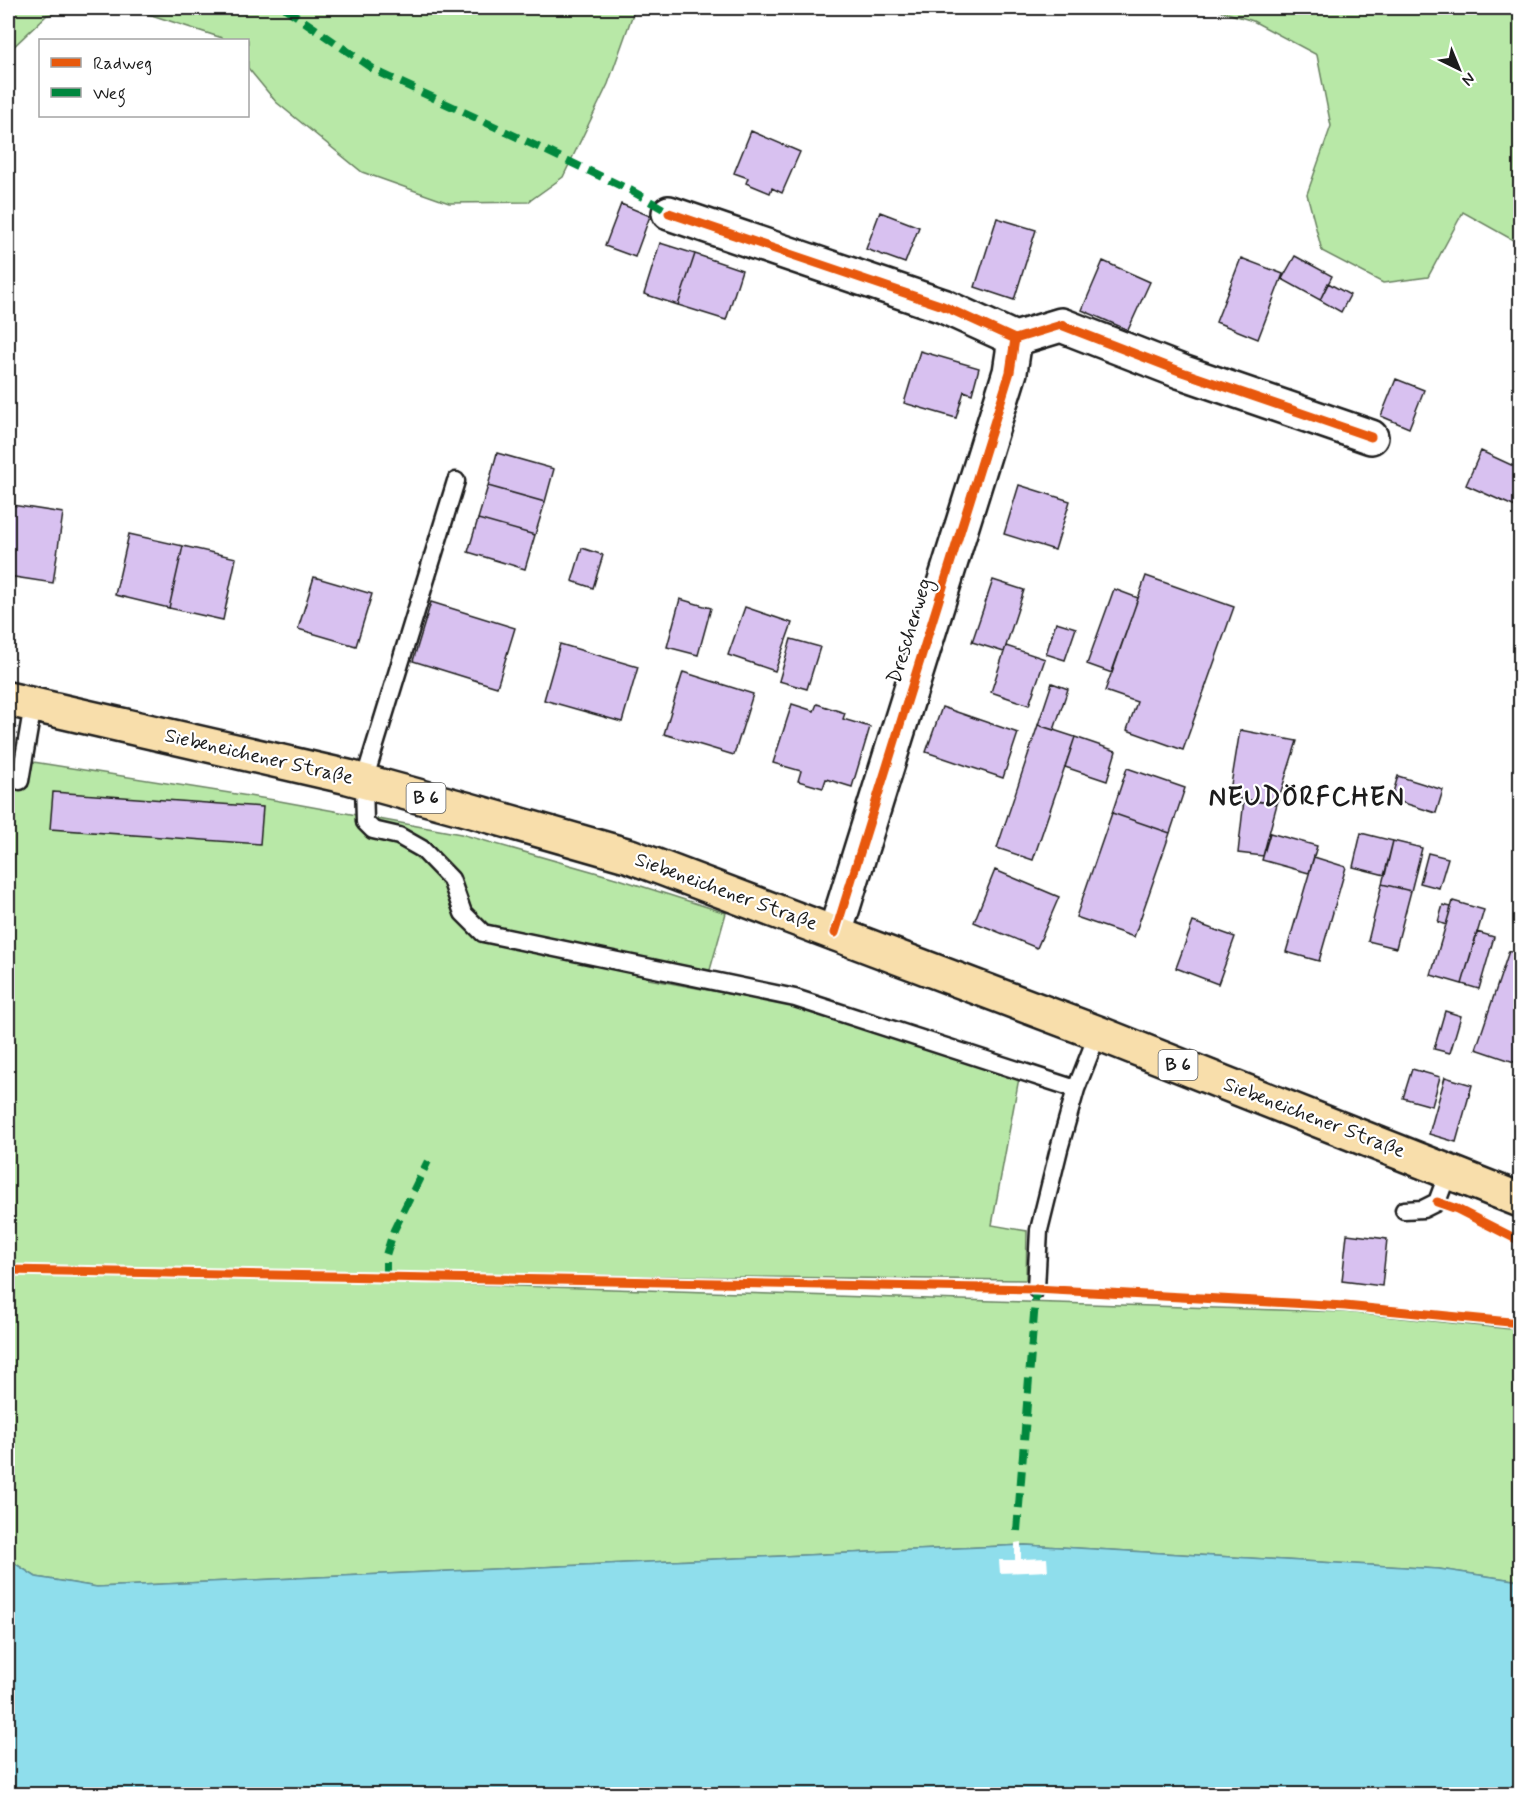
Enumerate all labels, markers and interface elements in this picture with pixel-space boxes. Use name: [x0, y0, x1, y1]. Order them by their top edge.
legend: [39, 39, 249, 117]
north arrow: [1429, 39, 1489, 99]
text: Radweg: [93, 52, 152, 76]
text: N: [1457, 68, 1479, 90]
text: Weg: [93, 82, 126, 108]
street label: Drescherweg: [881, 575, 940, 687]
street label: Siebeneichener Straße: [162, 722, 356, 792]
district label: NEUDÖRFCHEN: [1209, 781, 1405, 815]
road number: B 6: [406, 783, 446, 813]
street label: Siebeneichener Straße: [631, 846, 821, 938]
road number: B 6: [1158, 1050, 1198, 1080]
street label: Siebeneichener Straße: [1219, 1071, 1409, 1165]

